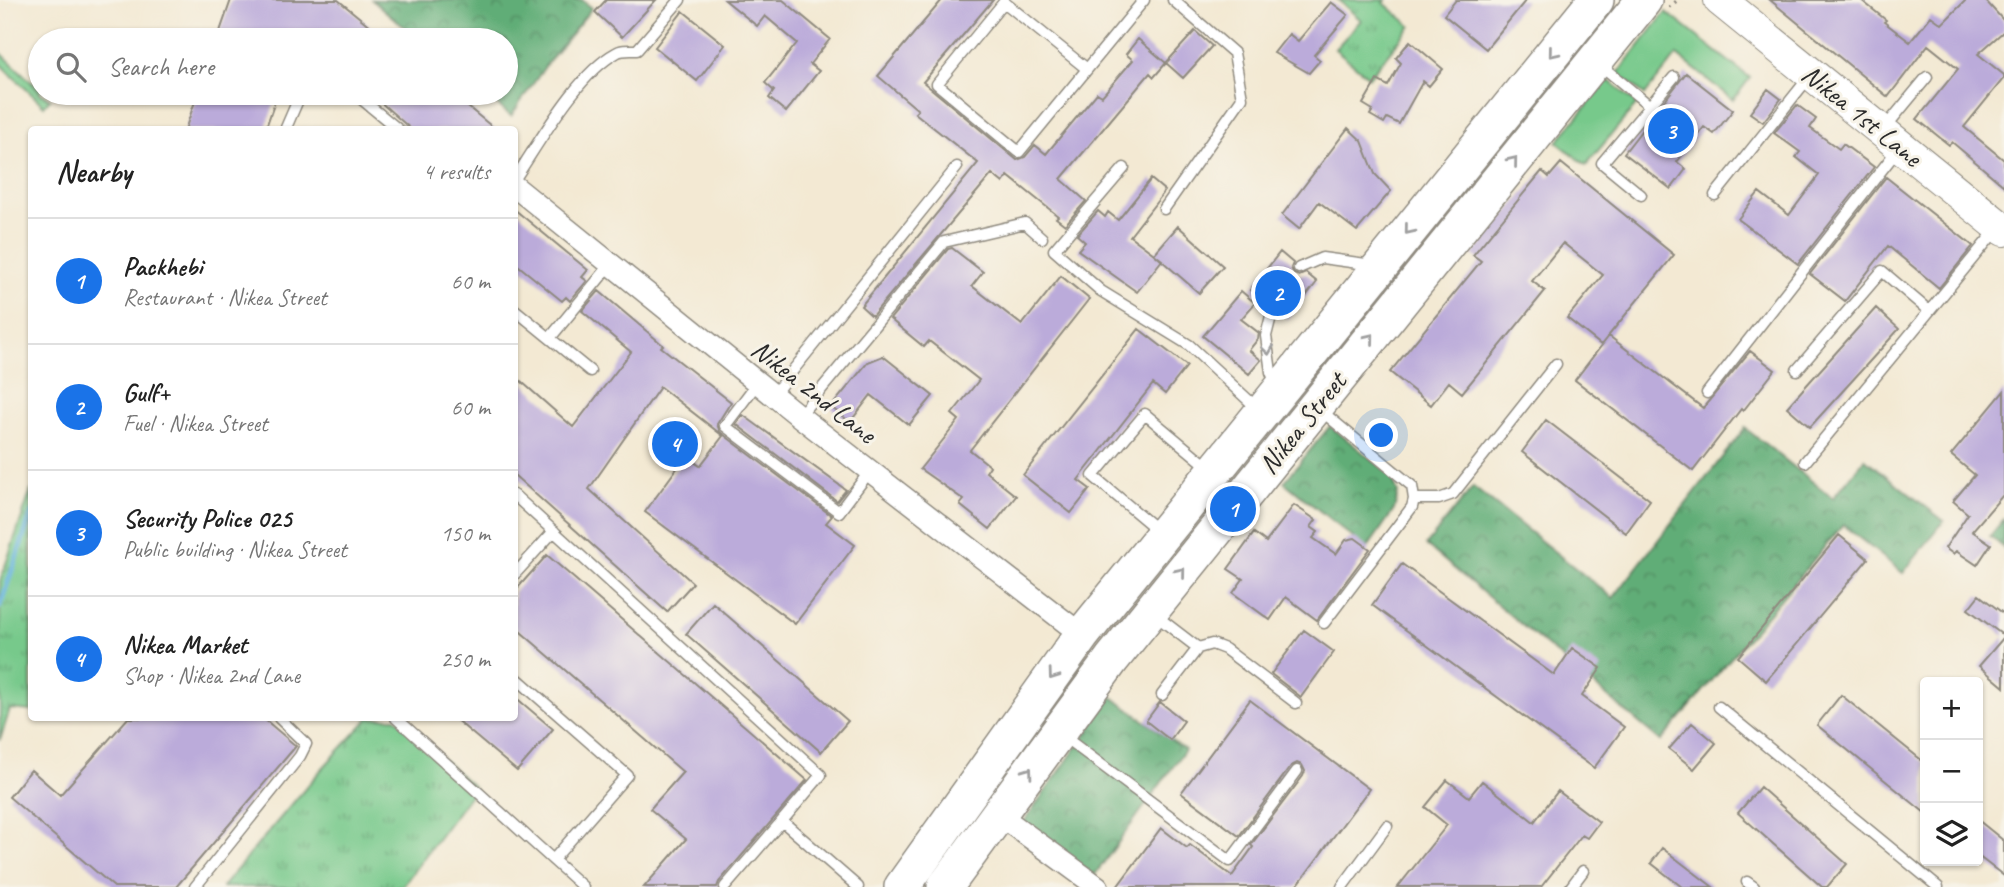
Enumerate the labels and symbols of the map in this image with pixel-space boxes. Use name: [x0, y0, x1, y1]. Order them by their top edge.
one-way arrow: [1549, 44, 1561, 57]
street label: Nikea 1st Lane: [1795, 56, 1931, 175]
pin: 3: [1648, 105, 1694, 157]
one-way arrow: [1505, 156, 1517, 169]
one-way arrow: [1405, 222, 1418, 234]
pin: 2: [1255, 267, 1301, 319]
street label: Nikea 2nd Lane: [745, 331, 885, 452]
one-way arrow: [1362, 333, 1374, 346]
one-way arrow: [1260, 344, 1275, 356]
street label: Nikea Street: [1250, 363, 1355, 481]
pin: 4: [652, 418, 698, 470]
your location: [1364, 418, 1398, 452]
pin: 1: [1210, 483, 1256, 535]
one-way arrow: [1173, 568, 1186, 580]
one-way arrow: [1049, 667, 1062, 680]
one-way arrow: [1020, 767, 1033, 780]

